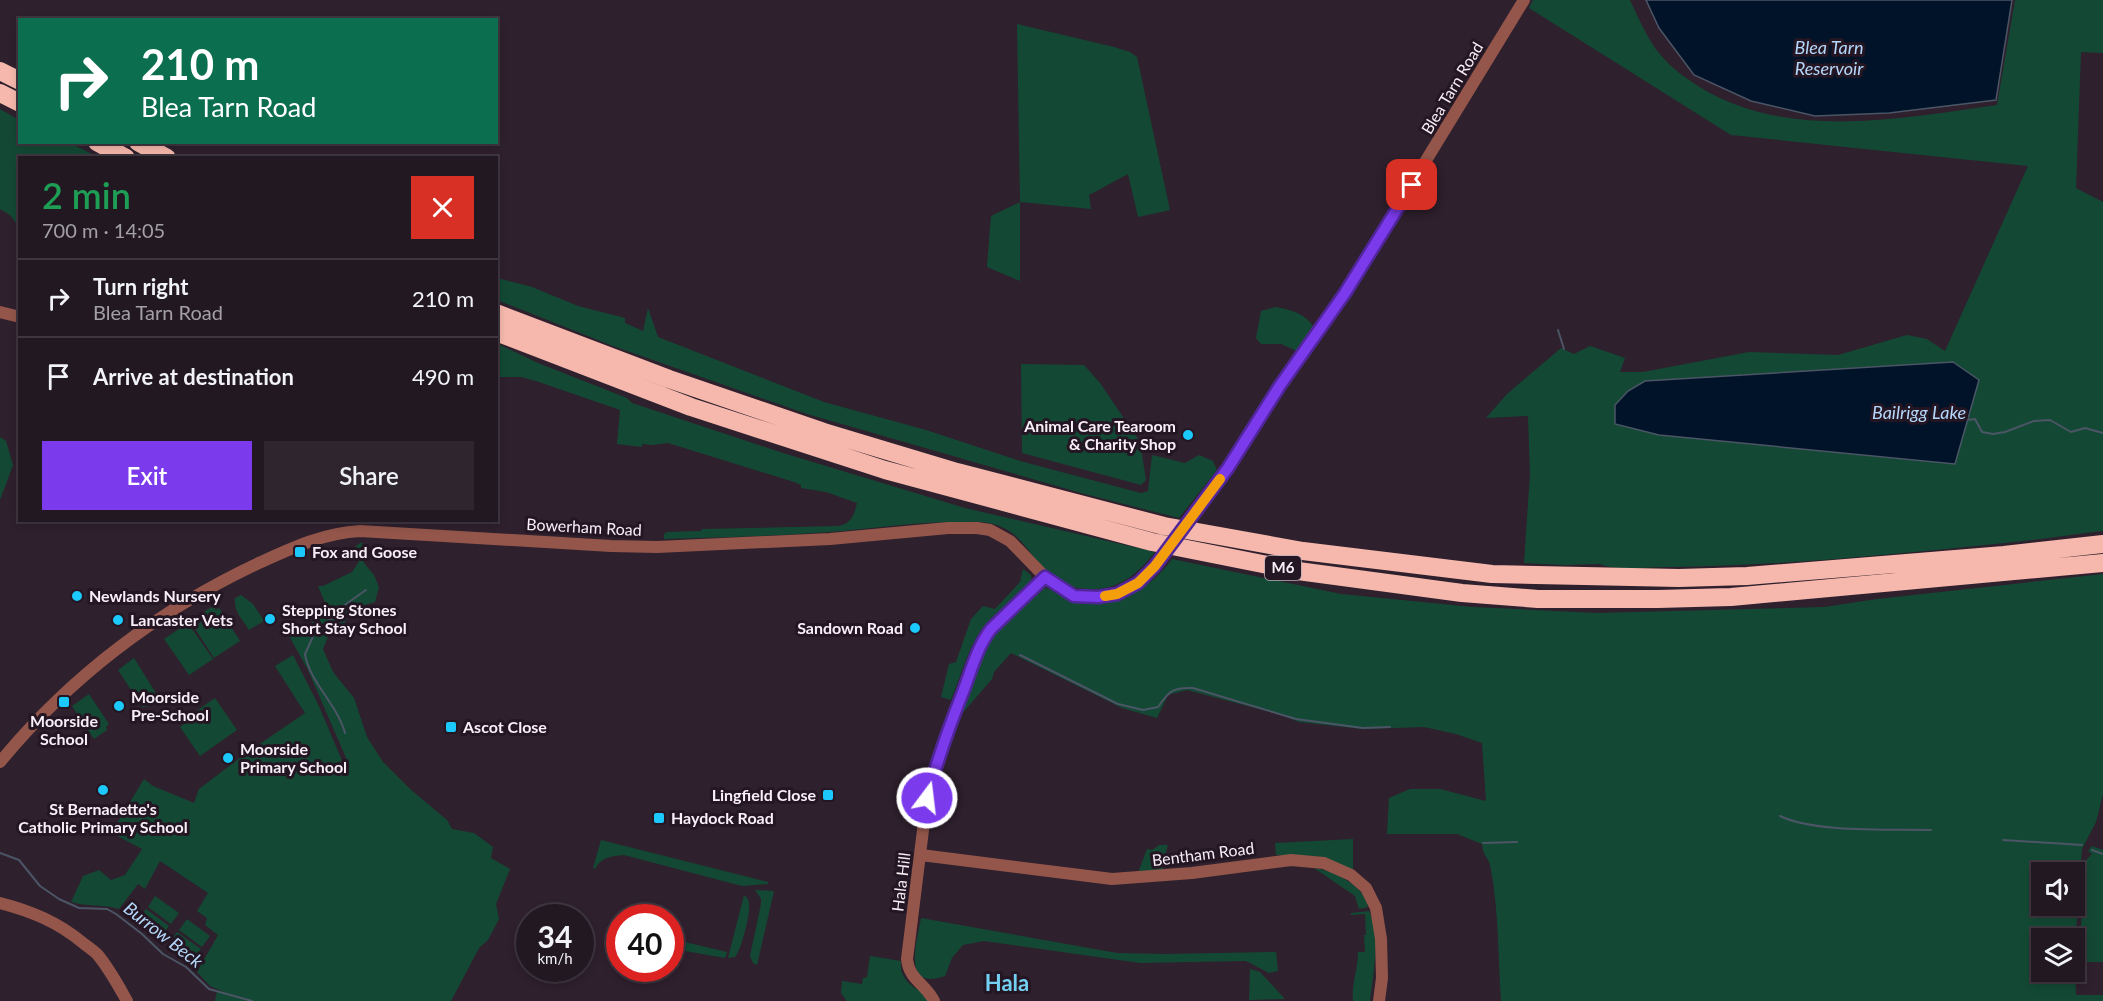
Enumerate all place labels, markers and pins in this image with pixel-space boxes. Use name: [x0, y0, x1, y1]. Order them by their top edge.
pin: [1386, 159, 1437, 210]
place label: Animal Care Tearoom & Charity Shop: [1023, 416, 1176, 453]
marker: Animal Care Tearoom & Charity Shop: [1181, 428, 1195, 442]
place label: Fox and Goose: [312, 542, 417, 561]
marker: Fox and Goose: [293, 545, 307, 559]
place label: Newlands Nursery: [89, 586, 221, 605]
marker: Newlands Nursery: [70, 589, 84, 603]
place label: Stepping Stones Short Stay School: [282, 600, 407, 637]
place label: Lancaster Vets: [130, 610, 233, 629]
marker: Stepping Stones Short Stay School: [263, 612, 277, 626]
marker: Lancaster Vets: [111, 613, 125, 627]
place label: Sandown Road: [797, 618, 903, 637]
marker: Sandown Road: [908, 621, 922, 635]
place label: Moorside Pre-School: [131, 687, 209, 724]
marker: Moorside School: [57, 695, 71, 709]
marker: Moorside Pre-School: [112, 699, 126, 713]
place label: Moorside School: [30, 711, 98, 748]
place label: Ascot Close: [462, 717, 547, 736]
marker: Ascot Close: [444, 720, 458, 734]
place label: Moorside Primary School: [240, 739, 347, 776]
marker: Moorside Primary School: [221, 751, 235, 765]
marker: St Bernadette's Catholic Primary School: [96, 783, 110, 797]
place label: Lingfield Close: [712, 785, 816, 804]
marker: Lingfield Close: [821, 788, 835, 802]
place label: St Bernadette's Catholic Primary School: [18, 799, 188, 836]
place label: Haydock Road: [671, 808, 774, 827]
marker: Haydock Road: [652, 811, 666, 825]

